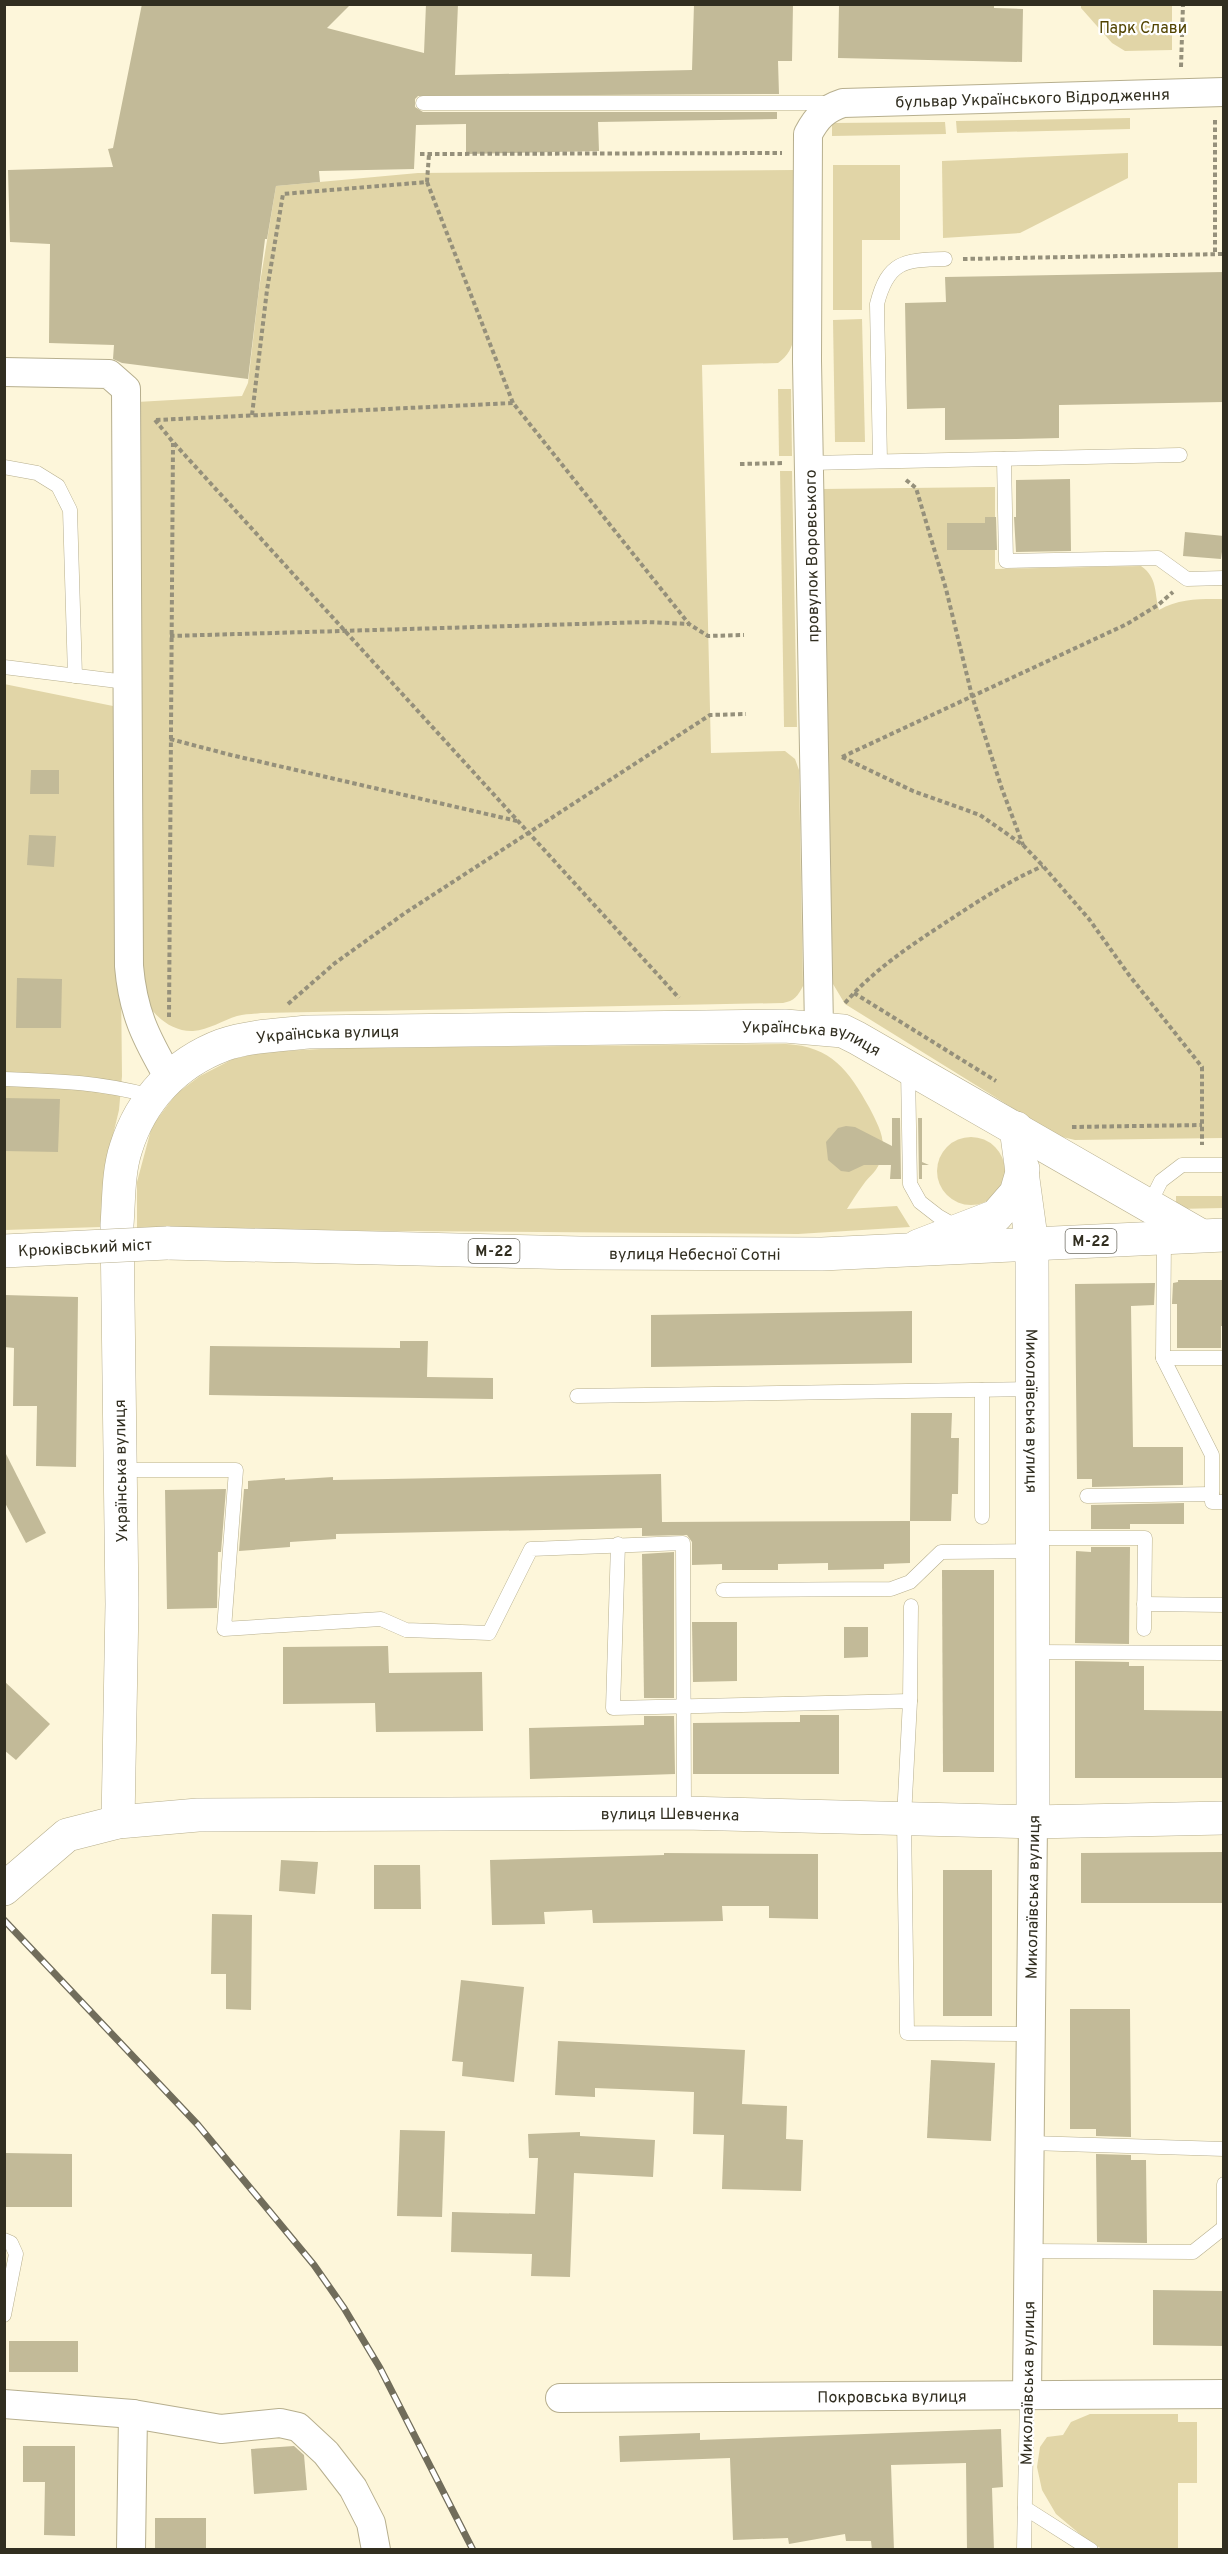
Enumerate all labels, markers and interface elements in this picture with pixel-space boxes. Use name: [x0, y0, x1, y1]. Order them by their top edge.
park label: Парк Слави: [1099, 19, 1187, 39]
street label: бульвар Українського Відродження: [895, 86, 1170, 113]
street label: провулок Воровського: [801, 469, 825, 643]
street label: Українська вулиця: [742, 1018, 884, 1061]
street label: Українська вулиця: [255, 1023, 399, 1049]
road number: М-22: [1066, 1229, 1116, 1253]
street label: Крюківський міст: [18, 1236, 152, 1262]
road number: М-22: [468, 1239, 520, 1263]
street label: вулиця Небесної Сотні: [609, 1245, 781, 1266]
street label: Миколаївська вулиця: [1020, 1329, 1040, 1493]
street label: Українська вулиця: [111, 1399, 133, 1543]
street label: вулиця Шевченка: [601, 1805, 740, 1826]
street label: Миколаївська вулиця: [1023, 1815, 1045, 1979]
street label: Миколаївська вулиця: [1018, 2301, 1040, 2465]
street label: Покровська вулиця: [817, 2388, 967, 2408]

